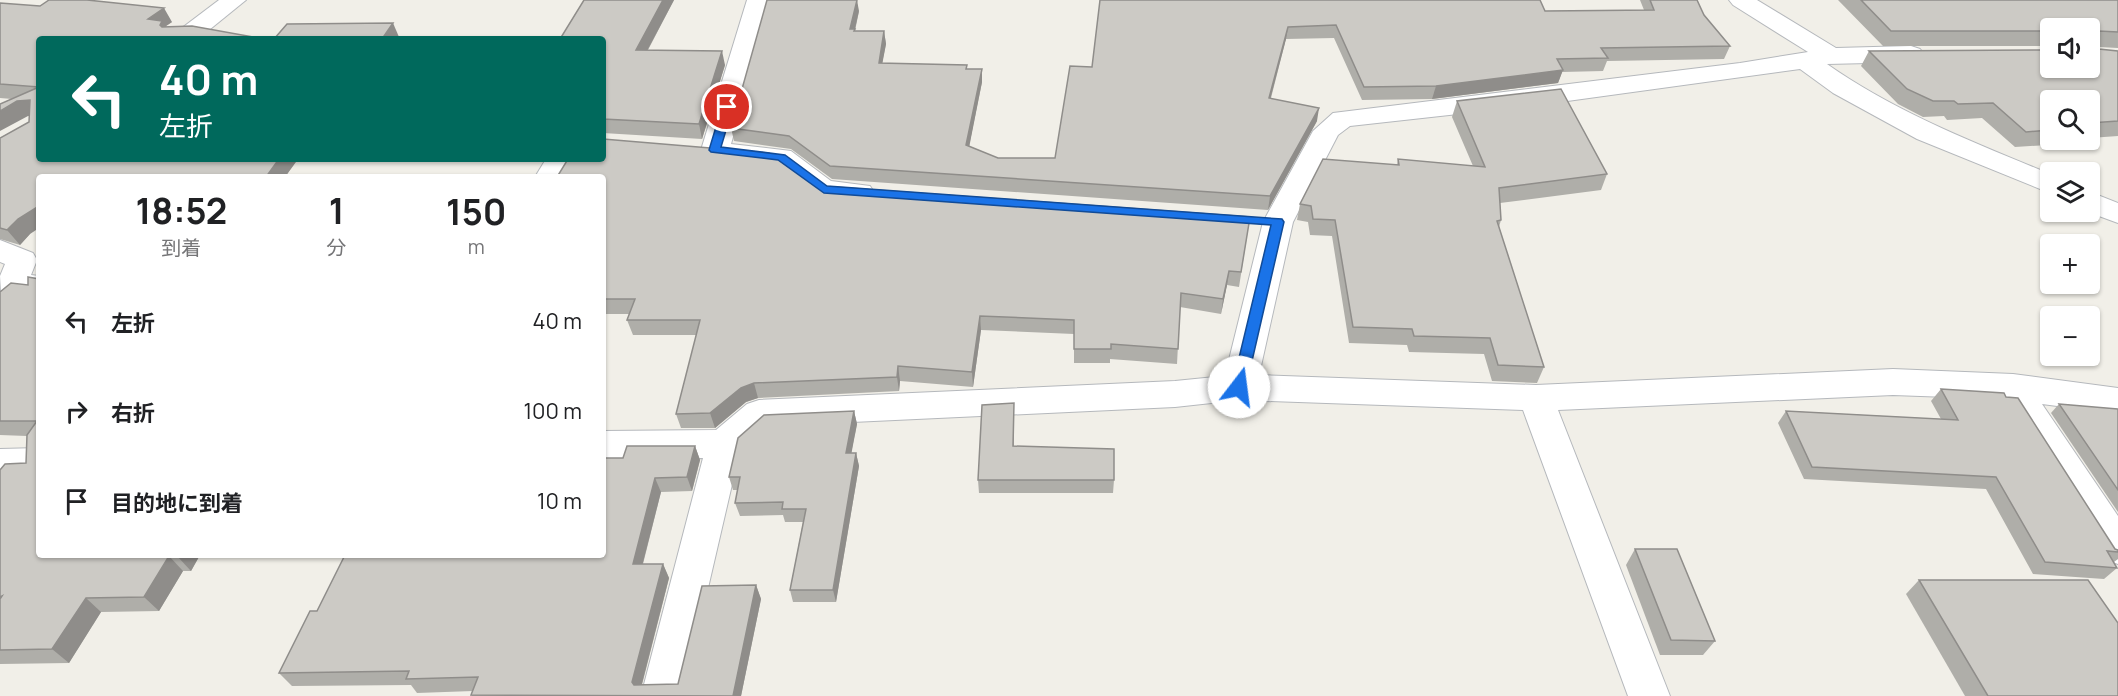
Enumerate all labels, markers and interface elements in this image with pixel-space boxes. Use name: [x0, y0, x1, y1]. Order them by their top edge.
map controls: [2040, 18, 2100, 366]
button: sound: [2040, 18, 2100, 78]
text: 40 m: [159, 50, 258, 108]
icon: left: [60, 60, 138, 138]
pin: [701, 81, 752, 132]
icon: arrive: [710, 90, 743, 123]
button: search: [2040, 90, 2100, 150]
text: 左折: [159, 107, 213, 144]
button: layers: [2040, 162, 2100, 222]
text: 18:52: [135, 186, 227, 235]
text: 1: [329, 186, 344, 235]
text: 150: [446, 187, 507, 236]
text: m: [468, 233, 485, 260]
text: 到着: [161, 234, 201, 261]
text: 分: [327, 234, 347, 261]
button: +: [2040, 234, 2100, 294]
icon: left: [60, 305, 93, 338]
text: 40 m: [533, 306, 582, 336]
button: −: [2040, 306, 2100, 366]
text: 左折: [111, 308, 155, 338]
position arrow: [1207, 355, 1271, 419]
icon: right: [60, 395, 93, 428]
text: 100 m: [524, 396, 582, 426]
text: 右折: [111, 398, 155, 428]
icon: arrive: [60, 485, 93, 518]
text: 10 m: [537, 486, 582, 516]
text: 目的地に到着: [111, 488, 243, 518]

